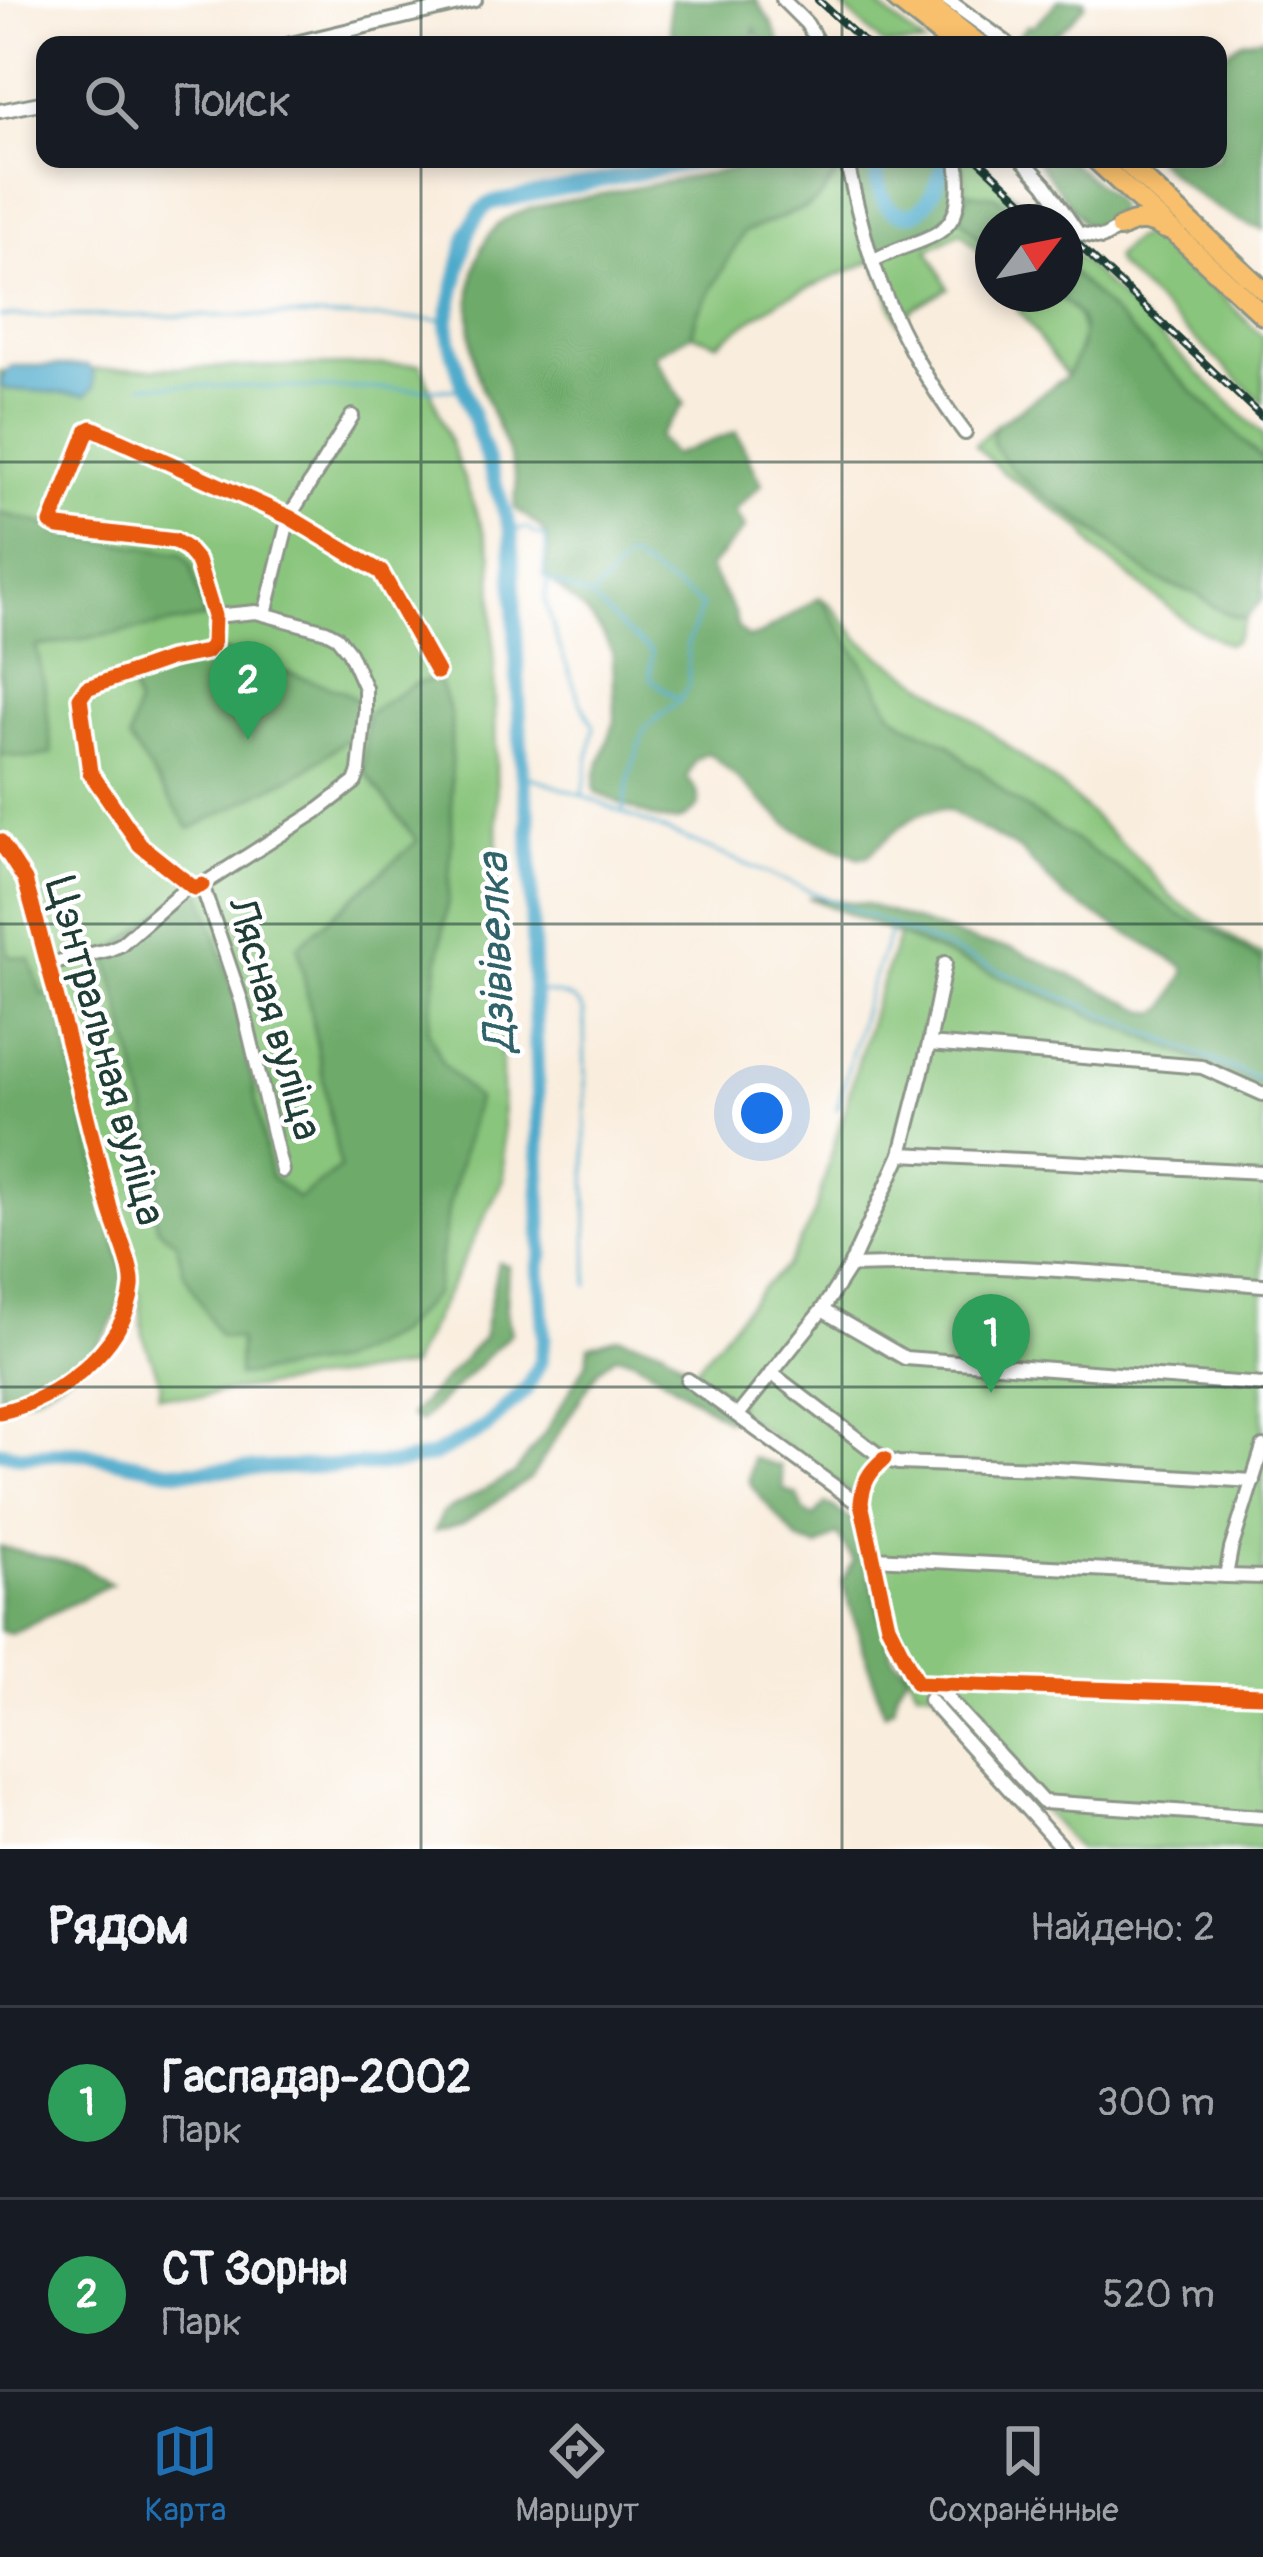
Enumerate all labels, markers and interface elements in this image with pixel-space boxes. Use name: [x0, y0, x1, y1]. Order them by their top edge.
search box: [36, 36, 1227, 168]
icon: search: [78, 69, 144, 135]
text: Поиск: [174, 74, 291, 130]
north arrow: [975, 204, 1083, 312]
pin: 2: [209, 641, 287, 740]
water label: Дзівівелка: [465, 851, 529, 1055]
street label: Цэнтральная вуліца: [33, 871, 177, 1231]
street label: Лясная вуліца: [214, 891, 333, 1146]
your location: [732, 1083, 792, 1143]
pin: 1: [952, 1294, 1030, 1393]
text: Рядом: [48, 1895, 189, 1959]
text: Найдено: 2: [1030, 1903, 1215, 1952]
text: Гаспадар-2002: [162, 2050, 471, 2106]
text: 1: [79, 2078, 95, 2127]
text: 300 m: [1097, 2078, 1215, 2127]
text: Парк: [162, 2106, 242, 2155]
text: СТ Зорны: [162, 2242, 348, 2298]
text: 2: [76, 2270, 98, 2319]
text: 520 m: [1102, 2270, 1215, 2319]
text: Парк: [162, 2298, 242, 2347]
tab: Карта: [144, 2418, 226, 2531]
tab: Маршрут: [515, 2418, 639, 2531]
tab: Сохранённые: [928, 2418, 1119, 2531]

